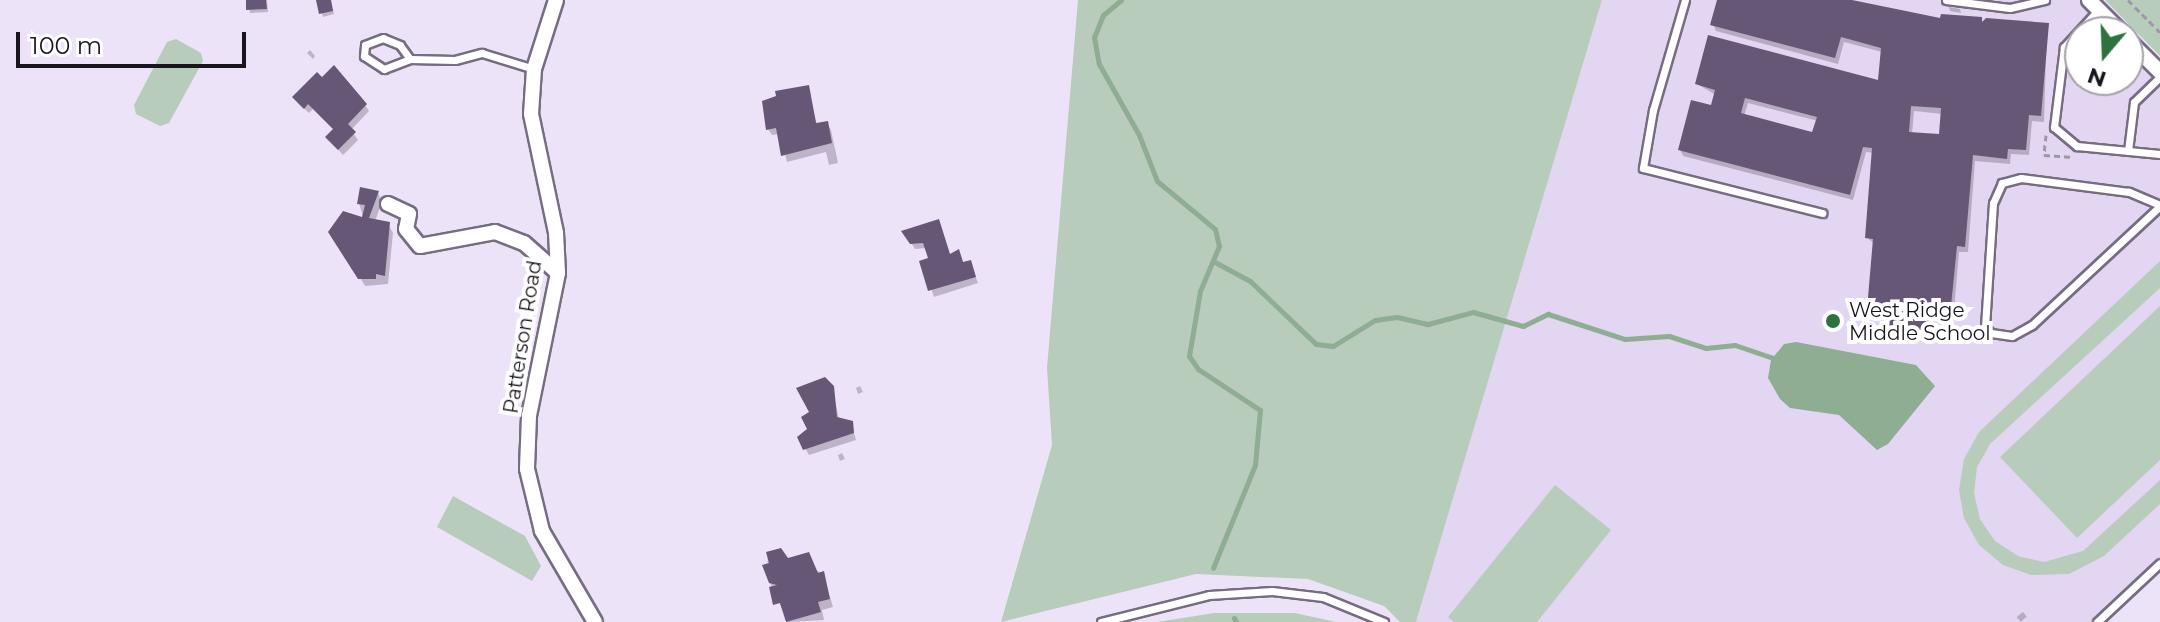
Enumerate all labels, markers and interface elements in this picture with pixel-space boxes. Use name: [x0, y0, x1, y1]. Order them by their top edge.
scale bar: [20, 16, 250, 66]
north arrow: [2064, 16, 2144, 96]
text: 100 m: [30, 31, 102, 60]
text: N: [2084, 62, 2109, 93]
street label: Patterson Road: [499, 259, 547, 415]
place label: West Ridge Middle School: [1849, 298, 1991, 345]
marker: West Ridge Middle School: [1824, 312, 1842, 330]

